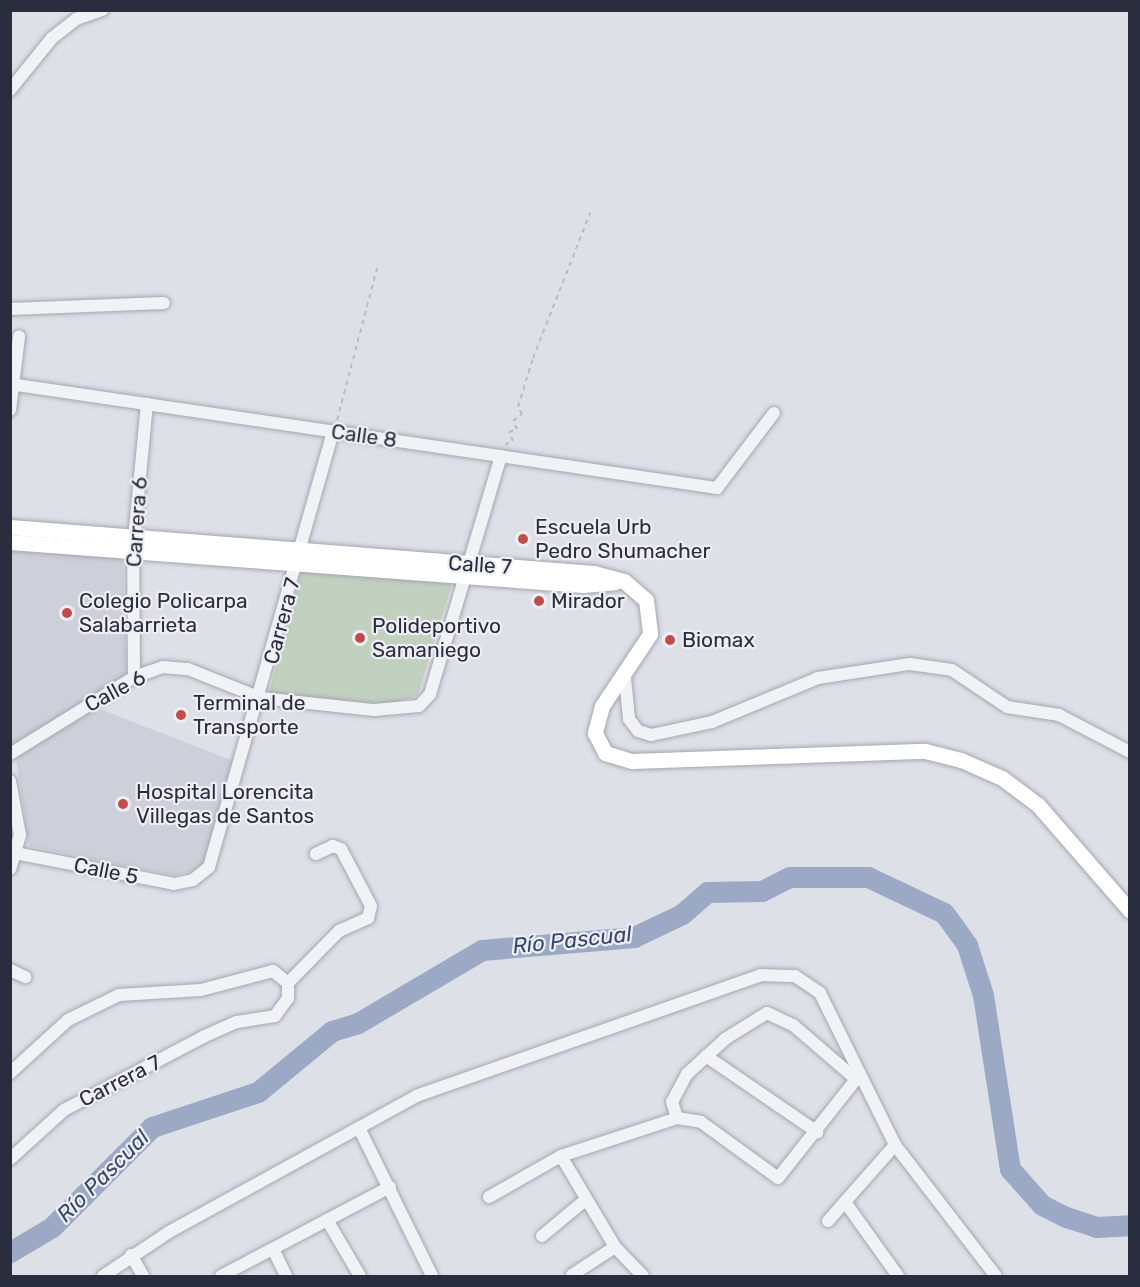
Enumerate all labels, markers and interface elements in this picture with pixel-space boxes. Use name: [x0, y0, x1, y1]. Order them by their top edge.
street label: Calle 8: [330, 419, 398, 453]
street label: Carrera 6: [121, 476, 153, 568]
place label: Escuela Urb Pedro Shumacher: [535, 514, 710, 564]
marker: Escuela Urb Pedro Shumacher: [516, 532, 530, 546]
street label: Calle 7: [447, 550, 513, 580]
street label: Carrera 7: [258, 575, 306, 667]
place label: Colegio Policarpa Salabarrieta: [79, 588, 248, 638]
place label: Mirador: [551, 588, 625, 614]
marker: Mirador: [532, 594, 546, 608]
marker: Colegio Policarpa Salabarrieta: [60, 606, 74, 620]
place label: Polideportivo Samaniego: [372, 613, 501, 663]
place label: Biomax: [682, 627, 755, 653]
marker: Polideportivo Samaniego: [353, 631, 367, 645]
marker: Biomax: [663, 633, 677, 647]
street label: Calle 6: [80, 665, 150, 717]
place label: Terminal de Transporte: [193, 690, 305, 740]
marker: Terminal de Transporte: [174, 708, 188, 722]
place label: Hospital Lorencita Villegas de Santos: [136, 779, 314, 829]
marker: Hospital Lorencita Villegas de Santos: [114, 795, 132, 813]
street label: Calle 5: [72, 852, 140, 890]
water label: Río Pascual: [511, 921, 633, 959]
street label: Carrera 7: [75, 1050, 165, 1112]
water label: Río Pascual: [51, 1124, 155, 1228]

